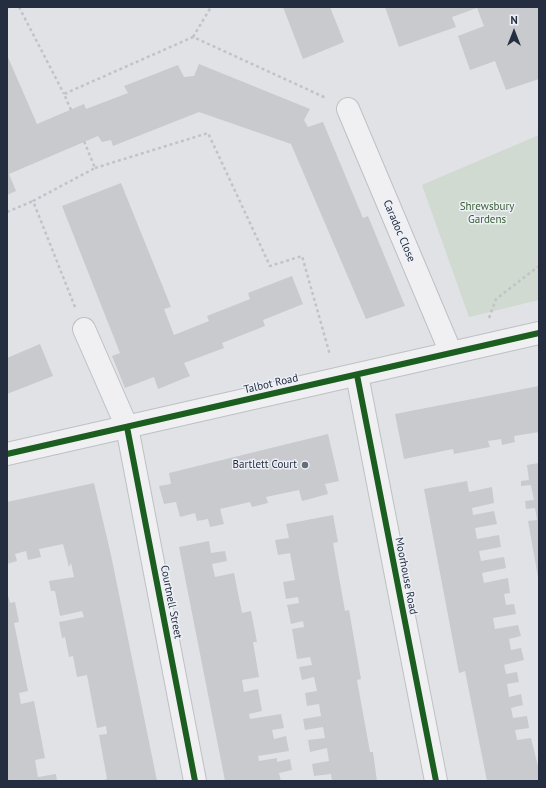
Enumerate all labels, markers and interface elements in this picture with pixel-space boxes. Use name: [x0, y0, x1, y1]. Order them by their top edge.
north arrow: [494, 12, 534, 52]
text: N: [510, 13, 518, 27]
street label: Caradoc Close: [380, 198, 418, 264]
park label: Shrewsbury Gardens: [460, 200, 514, 226]
street label: Talbot Road: [243, 371, 299, 397]
place label: Bartlett Court: [233, 458, 297, 472]
marker: Bartlett Court: [300, 460, 310, 470]
street label: Moorhouse Road: [392, 536, 420, 616]
street label: Courtnell Street: [157, 564, 185, 640]

